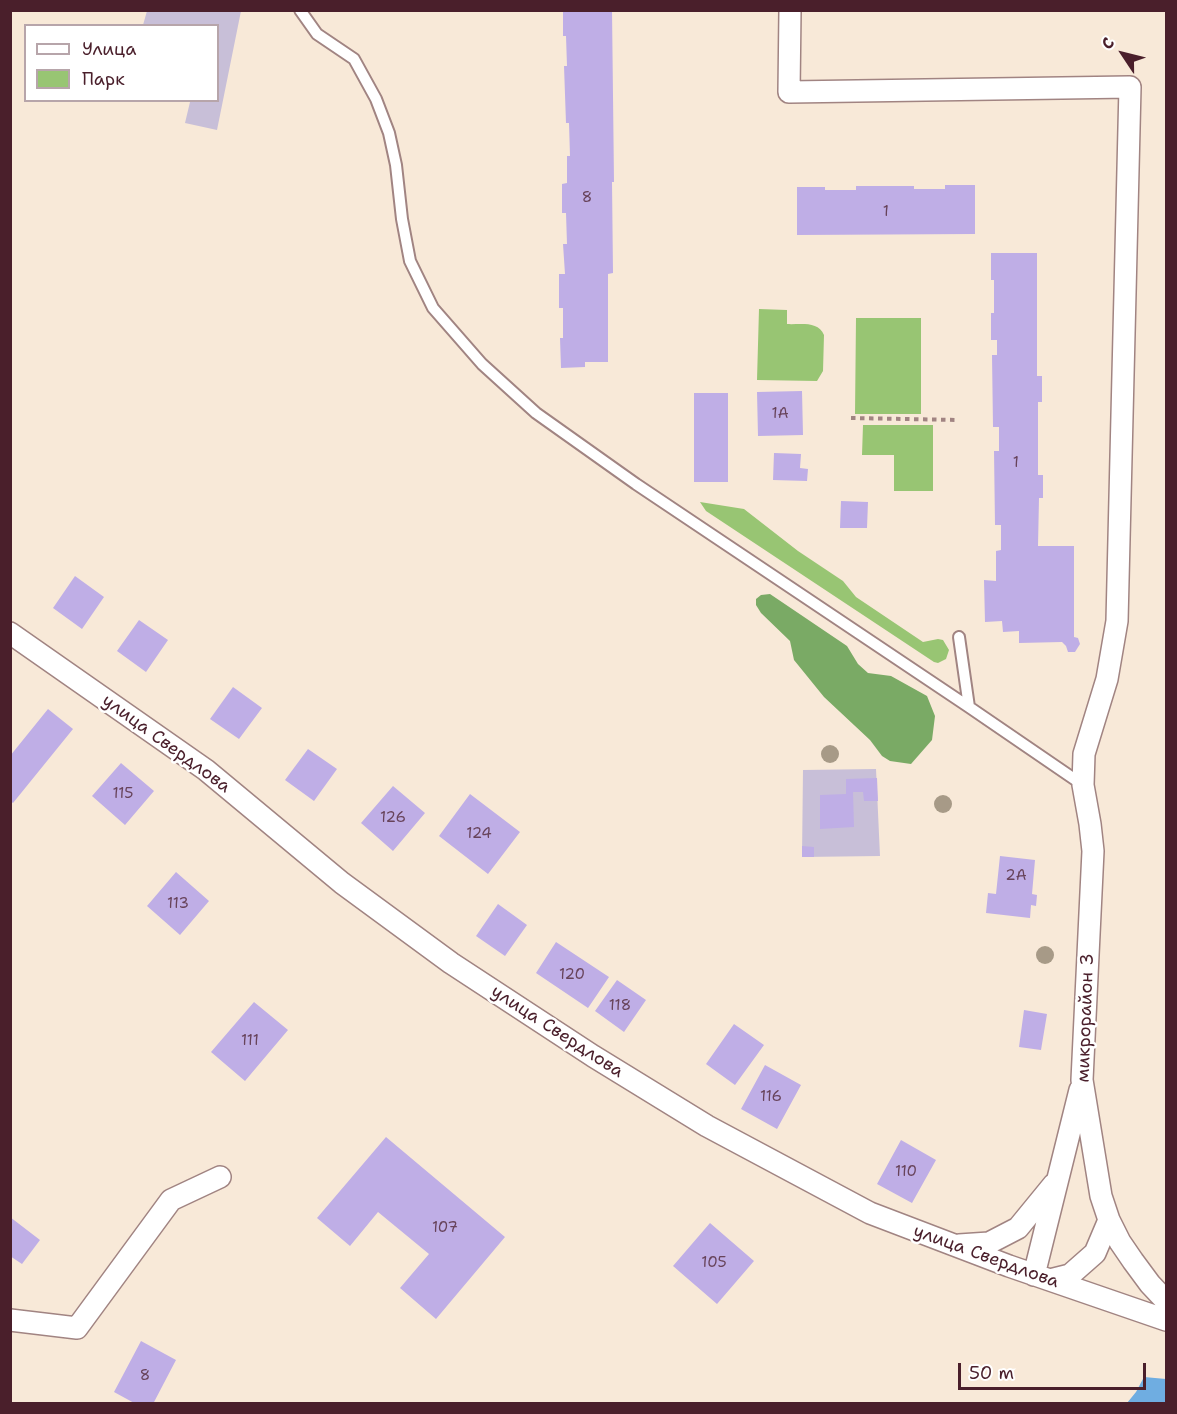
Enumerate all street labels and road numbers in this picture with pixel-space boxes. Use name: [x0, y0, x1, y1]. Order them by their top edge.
street label: улица Свердлова: [97, 690, 235, 798]
street label: микрорайон 3: [1073, 953, 1099, 1083]
street label: улица Свердлова: [487, 981, 627, 1083]
street label: улица Свердлова: [910, 1221, 1062, 1293]

